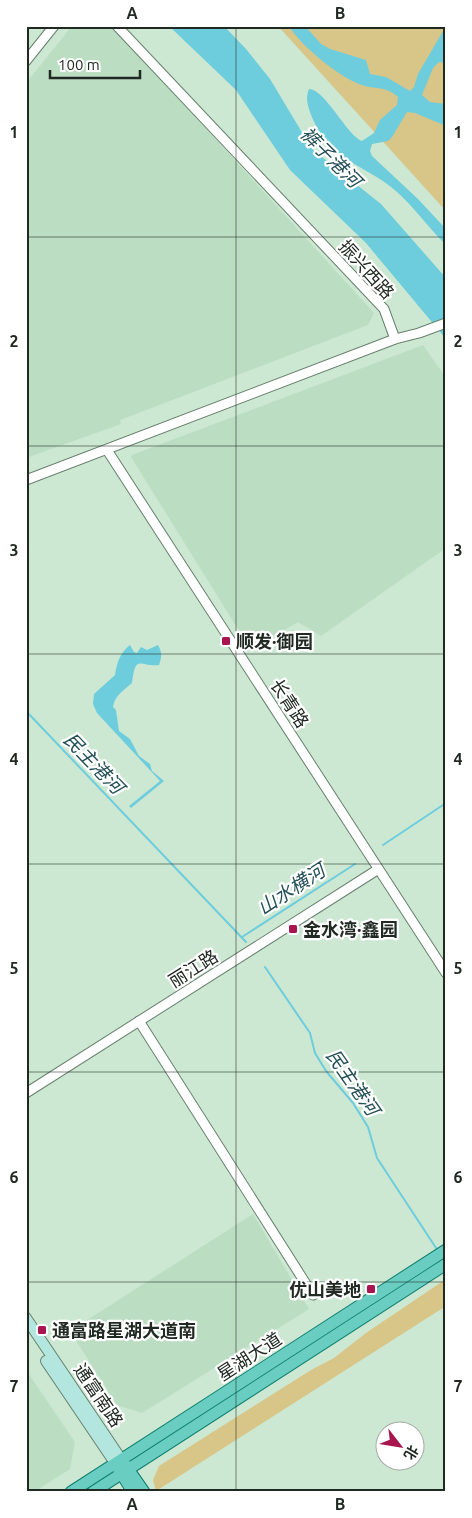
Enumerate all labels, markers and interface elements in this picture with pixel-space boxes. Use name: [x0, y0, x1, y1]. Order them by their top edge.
text: A: [126, 4, 138, 22]
text: B: [335, 4, 345, 22]
scale bar: [50, 48, 140, 80]
text: 100 m: [58, 56, 100, 73]
water label: 裤子港河: [296, 122, 368, 194]
text: 1: [9, 123, 19, 141]
text: 1: [453, 123, 463, 141]
street label: 振兴西路: [335, 236, 399, 302]
text: 2: [9, 332, 19, 350]
text: 2: [453, 332, 463, 350]
text: 3: [9, 541, 19, 559]
text: 3: [453, 541, 463, 559]
place label: 顺发·御园: [236, 631, 312, 651]
marker: 顺发·御园: [220, 635, 232, 647]
street label: 长青路: [267, 675, 313, 731]
water label: 民主港河: [60, 728, 131, 801]
text: 4: [9, 750, 19, 768]
text: 4: [453, 750, 463, 768]
water label: 山水横河: [253, 857, 332, 919]
place label: 金水湾·鑫园: [303, 919, 397, 939]
marker: 金水湾·鑫园: [287, 923, 299, 935]
street label: 丽江路: [165, 945, 221, 991]
text: 5: [9, 959, 19, 977]
text: 5: [453, 959, 463, 977]
water label: 民主港河: [322, 1045, 386, 1123]
text: 6: [9, 1168, 19, 1186]
text: 6: [453, 1168, 463, 1186]
place label: 优山美地: [289, 1279, 361, 1299]
marker: 优山美地: [365, 1283, 377, 1295]
place label: 通富路星湖大道南: [52, 1320, 196, 1340]
marker: 通富路星湖大道南: [36, 1324, 48, 1336]
street label: 星湖大道: [213, 1328, 285, 1384]
street label: 通富南路: [71, 1360, 127, 1430]
text: 7: [9, 1377, 19, 1395]
text: 7: [453, 1377, 463, 1395]
north arrow: [374, 1420, 424, 1470]
text: 北: [401, 1443, 422, 1463]
text: A: [126, 1495, 138, 1513]
text: B: [335, 1495, 345, 1513]

